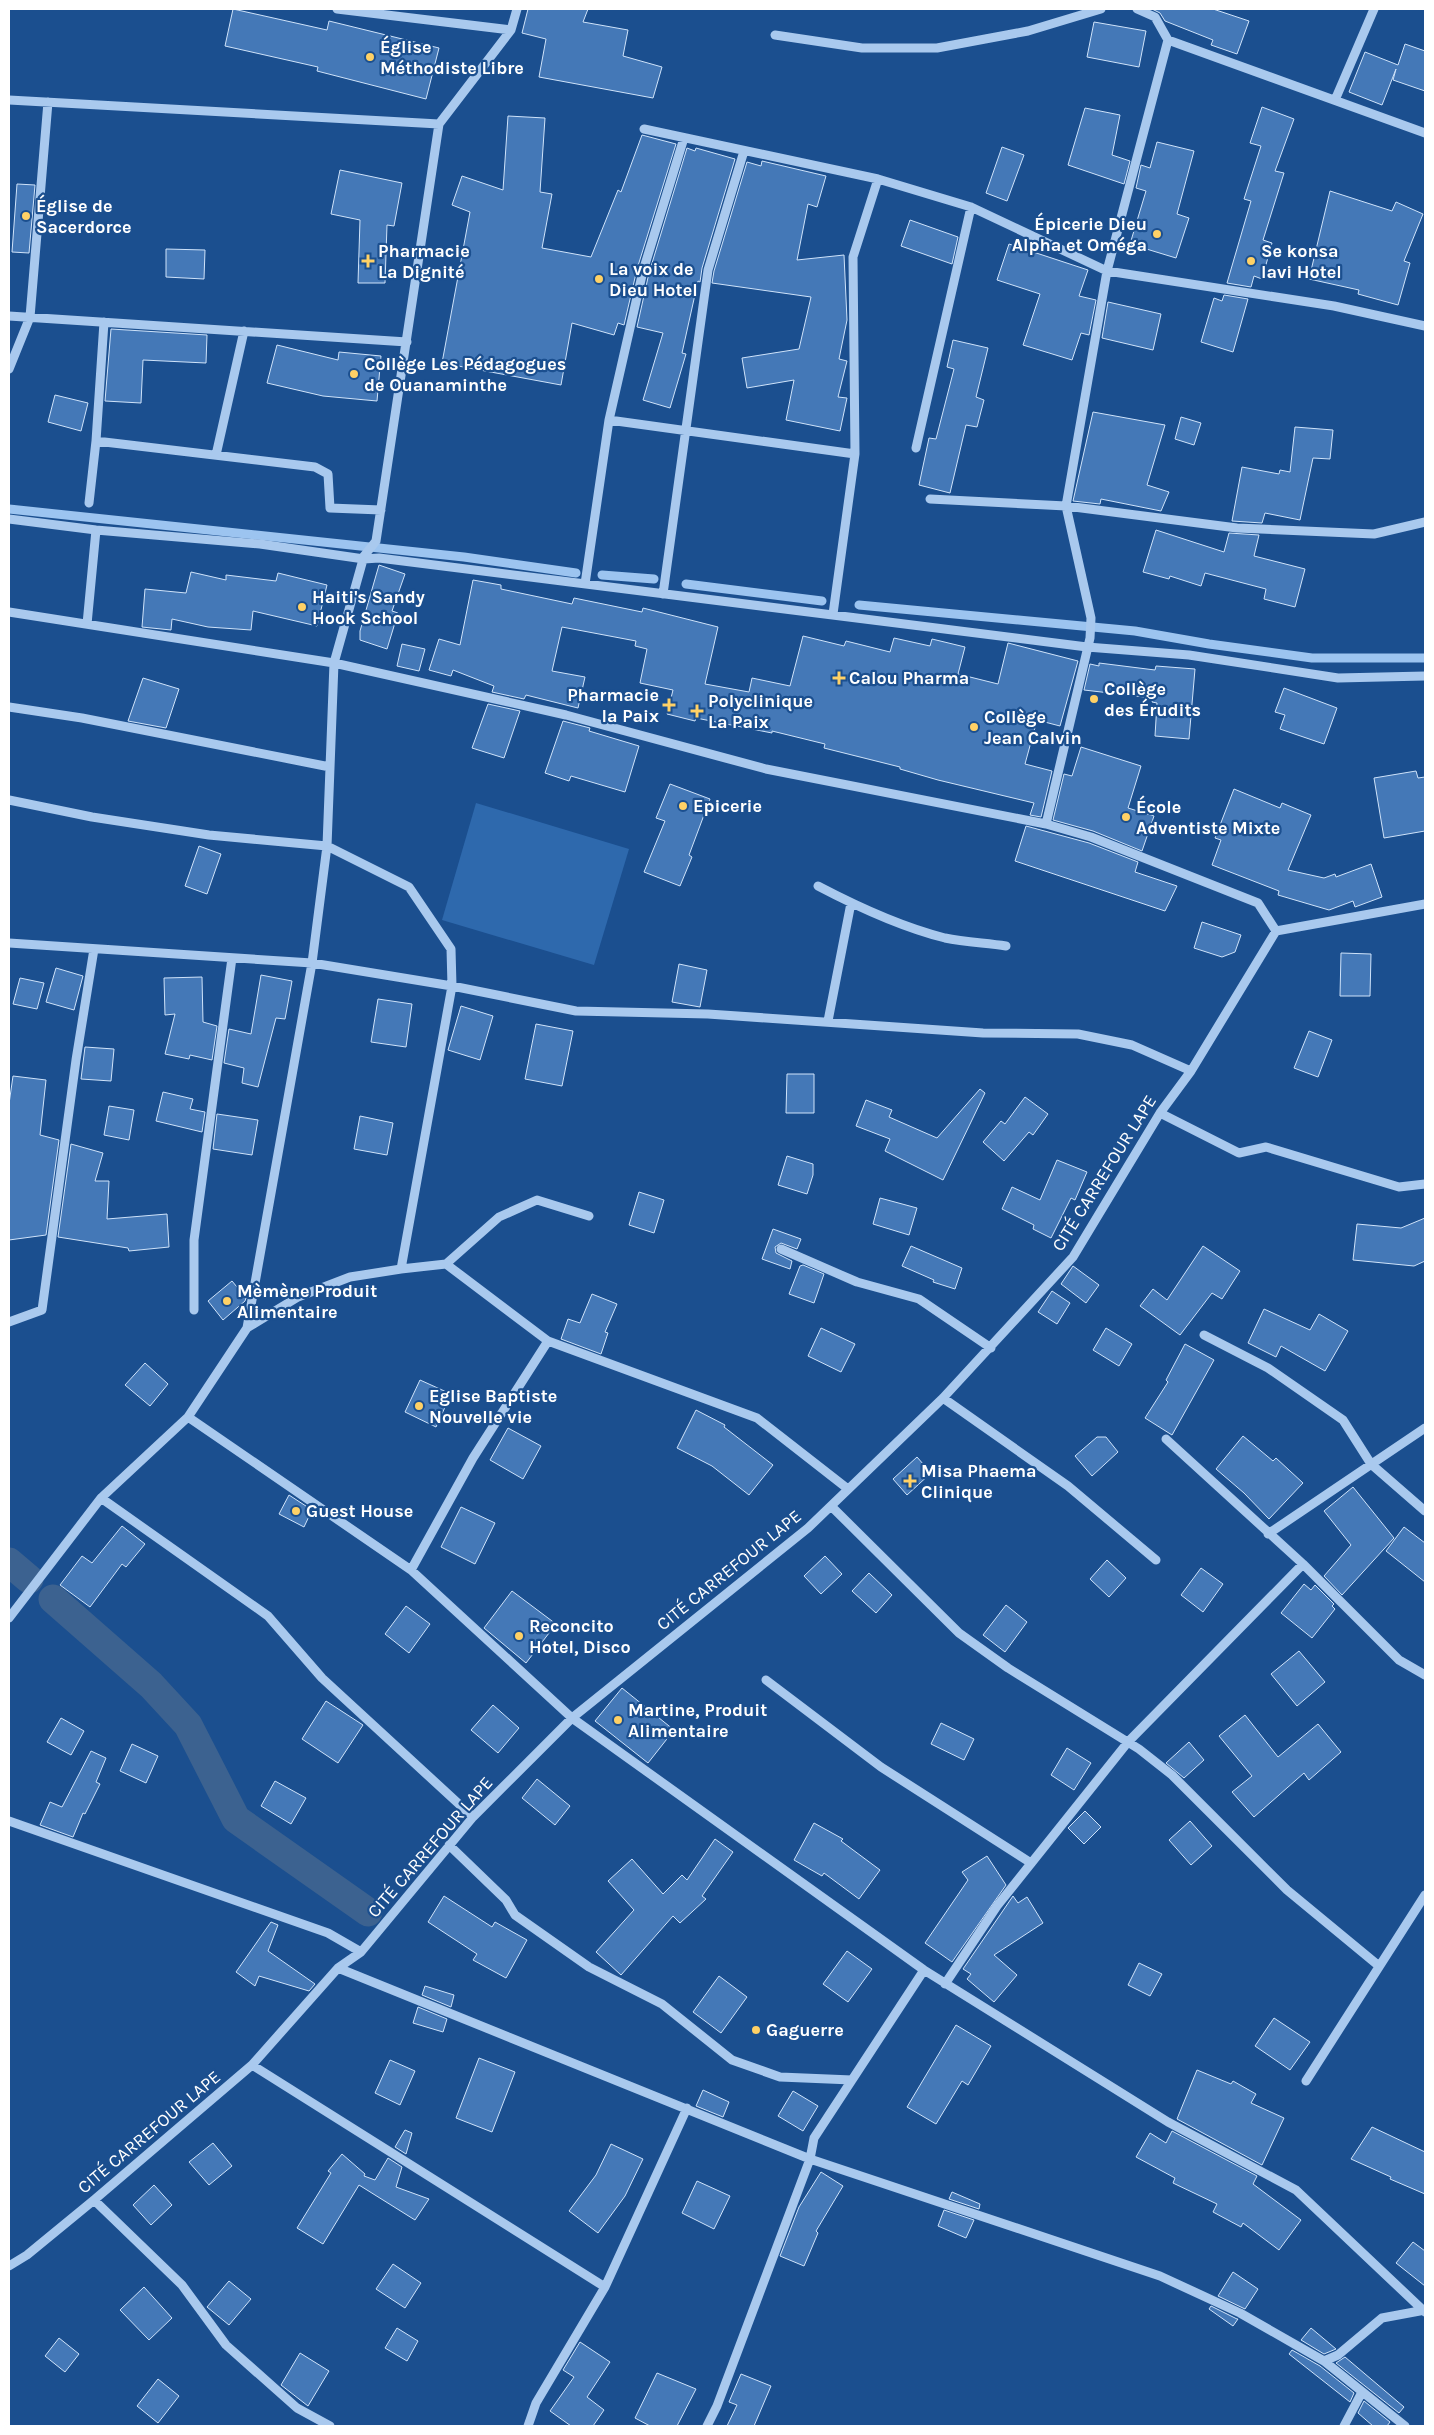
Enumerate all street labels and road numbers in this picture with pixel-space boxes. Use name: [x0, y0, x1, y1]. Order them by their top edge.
street label: CITÉ CARREFOUR LAPE: [1046, 1090, 1161, 1255]
street label: CITÉ CARREFOUR LAPE: [652, 1504, 806, 1635]
street label: CITÉ CARREFOUR LAPE: [362, 1771, 497, 1922]
street label: CITÉ CARREFOUR LAPE: [72, 2065, 225, 2198]

